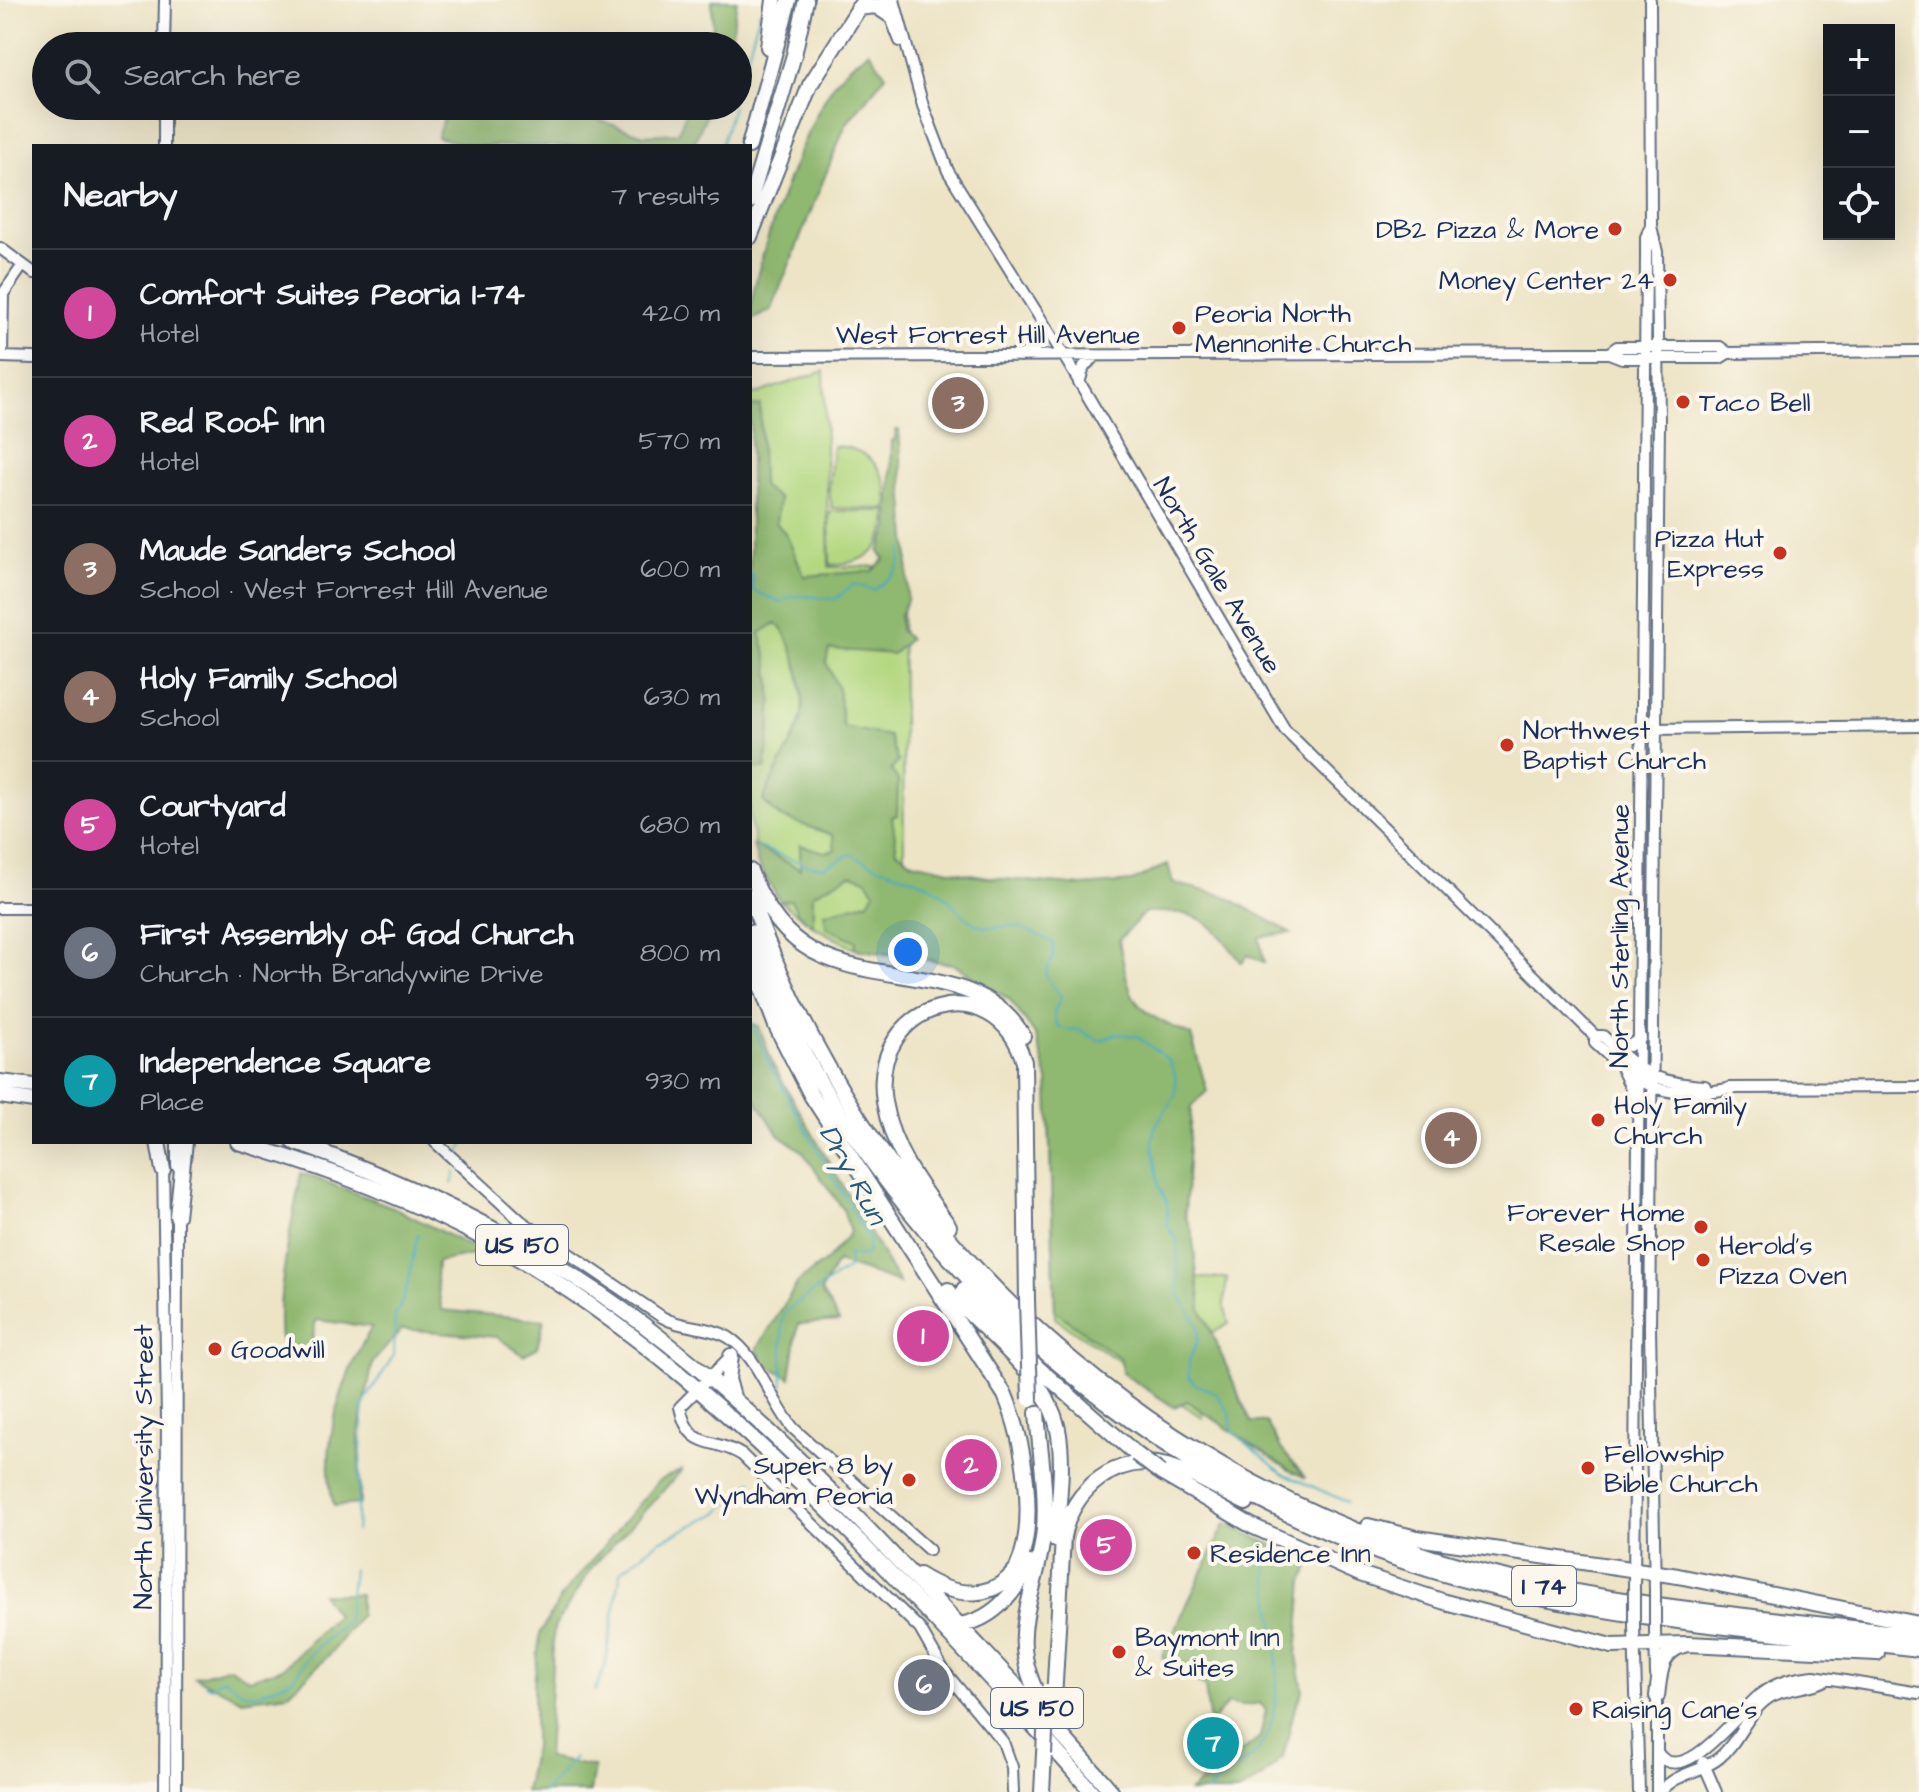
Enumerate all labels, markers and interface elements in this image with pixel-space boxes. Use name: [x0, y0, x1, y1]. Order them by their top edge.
map controls: [1823, 24, 1895, 240]
button: +: [1823, 24, 1895, 96]
search box: [32, 32, 752, 120]
icon: search: [60, 54, 104, 98]
text: Search here: [124, 55, 301, 97]
button: −: [1823, 96, 1895, 168]
button: locate: [1823, 168, 1895, 240]
text: Nearby: [64, 172, 178, 220]
text: 7 results: [611, 178, 720, 214]
place label: DB2 Pizza & More: [1376, 212, 1599, 248]
marker: DB2 Pizza & More: [1606, 220, 1624, 238]
place label: Money Center 24: [1439, 263, 1654, 301]
marker: Money Center 24: [1661, 271, 1679, 289]
text: Comfort Suites Peoria I-74: [140, 274, 525, 316]
text: 1: [88, 295, 92, 331]
text: 420 m: [640, 295, 720, 331]
place label: Peoria North Mennonite Church: [1195, 296, 1411, 362]
text: Hotel: [140, 316, 199, 352]
street label: West Forrest Hill Avenue: [836, 317, 1140, 353]
marker: Peoria North Mennonite Church: [1170, 319, 1188, 337]
pin: 3: [932, 373, 984, 433]
place label: Taco Bell: [1699, 385, 1811, 421]
marker: Taco Bell: [1674, 393, 1692, 411]
text: Red Roof Inn: [140, 402, 325, 444]
text: 2: [83, 423, 97, 459]
text: 570 m: [639, 423, 720, 459]
text: Hotel: [140, 444, 199, 480]
street label: North Gale Avenue: [1144, 471, 1290, 681]
place label: Pizza Hut Express: [1655, 521, 1764, 587]
text: Maude Sanders School: [140, 530, 455, 572]
marker: Pizza Hut Express: [1771, 544, 1789, 562]
text: 3: [83, 551, 97, 587]
text: 600 m: [640, 551, 720, 587]
text: School · West Forrest Hill Avenue: [140, 572, 548, 608]
text: Holy Family School: [140, 658, 397, 700]
text: 4: [81, 679, 99, 715]
text: 630 m: [643, 679, 720, 715]
text: School: [140, 700, 219, 736]
place label: Northwest Baptist Church: [1523, 713, 1706, 779]
marker: Northwest Baptist Church: [1498, 736, 1516, 754]
text: Courtyard: [140, 786, 286, 828]
street label: North Sterling Avenue: [1602, 804, 1640, 1068]
text: 5: [81, 807, 99, 843]
text: 680 m: [640, 807, 720, 843]
text: Hotel: [140, 828, 199, 864]
text: First Assembly of God Church: [140, 914, 573, 956]
your location: [888, 932, 928, 972]
text: 6: [82, 935, 98, 971]
text: 800 m: [640, 935, 720, 971]
text: Church · North Brandywine Drive: [140, 956, 543, 992]
text: Independence Square: [140, 1042, 431, 1084]
text: 7: [82, 1063, 98, 1099]
text: 930 m: [645, 1063, 720, 1099]
text: Place: [140, 1084, 204, 1120]
place label: Holy Family Church: [1614, 1088, 1747, 1154]
pin: 4: [1425, 1108, 1477, 1168]
marker: Holy Family Church: [1589, 1111, 1607, 1129]
water label: Dry Run: [808, 1118, 897, 1234]
place label: Forever Home Resale Shop: [1507, 1195, 1685, 1261]
marker: Forever Home Resale Shop: [1692, 1218, 1710, 1236]
road number: US 150: [476, 1225, 568, 1265]
place label: Herold's Pizza Oven: [1719, 1228, 1847, 1294]
marker: Herold's Pizza Oven: [1694, 1251, 1712, 1269]
pin: 1: [897, 1306, 949, 1366]
street label: North University Street: [126, 1324, 164, 1609]
place label: Goodwill: [231, 1332, 325, 1368]
marker: Goodwill: [206, 1340, 224, 1358]
pin: 2: [945, 1435, 997, 1495]
place label: Fellowship Bible Church: [1604, 1436, 1758, 1502]
place label: Super 8 by Wyndham Peoria: [694, 1448, 893, 1516]
marker: Fellowship Bible Church: [1579, 1459, 1597, 1477]
marker: Super 8 by Wyndham Peoria: [900, 1471, 918, 1489]
pin: 5: [1080, 1515, 1132, 1575]
place label: Residence Inn: [1210, 1536, 1371, 1572]
marker: Residence Inn: [1185, 1544, 1203, 1562]
road number: I 74: [1512, 1566, 1576, 1606]
place label: Baymont Inn & Suites: [1135, 1620, 1280, 1686]
marker: Baymont Inn & Suites: [1110, 1643, 1128, 1661]
pin: 6: [898, 1655, 950, 1715]
road number: US 150: [991, 1688, 1083, 1728]
place label: Raising Cane's: [1592, 1692, 1757, 1730]
marker: Raising Cane's: [1567, 1700, 1585, 1718]
pin: 7: [1187, 1713, 1239, 1773]

